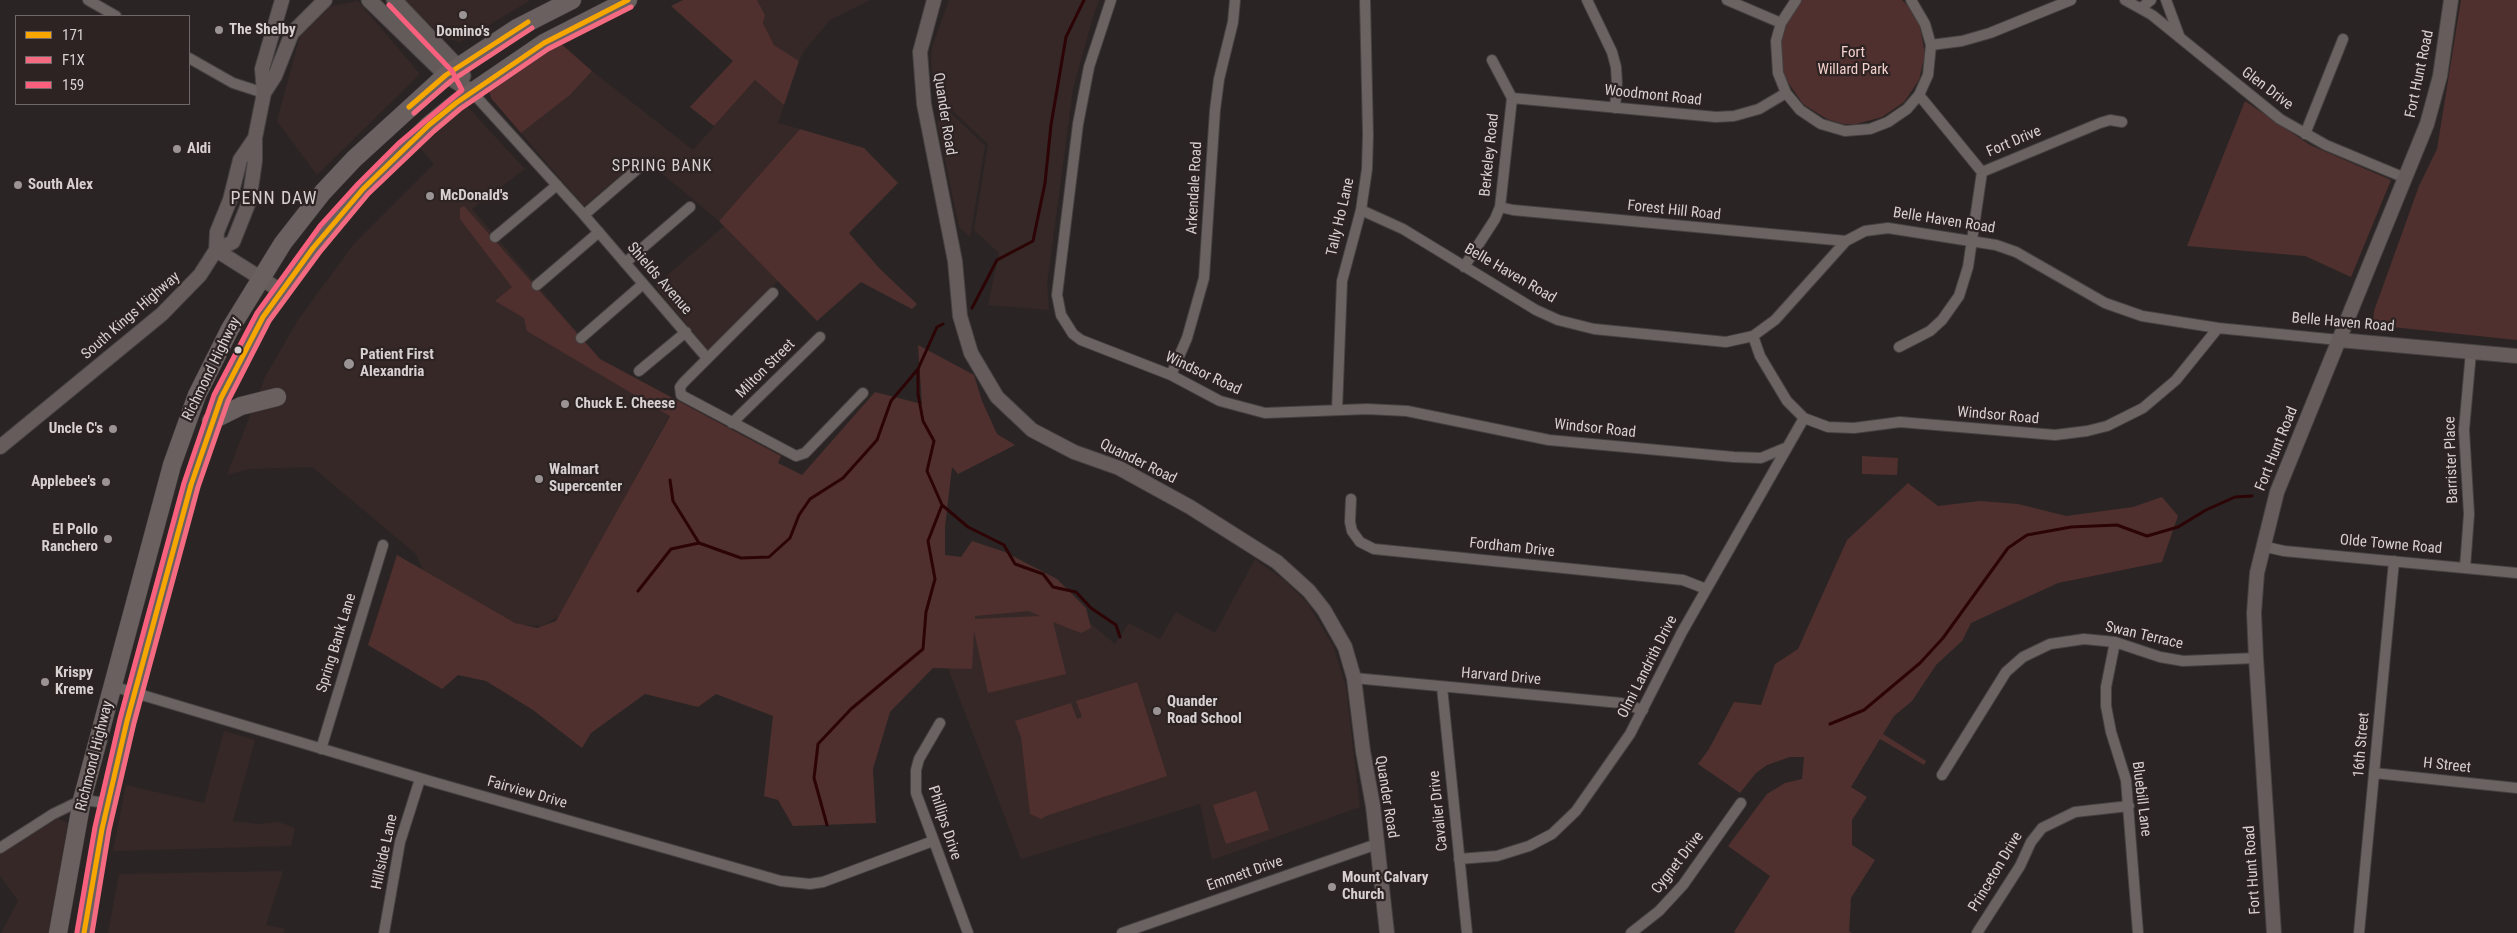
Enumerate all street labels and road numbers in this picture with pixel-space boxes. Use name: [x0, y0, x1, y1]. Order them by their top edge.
street label: Fort Hunt Road: [2402, 28, 2438, 120]
street label: Glen Drive: [2238, 64, 2296, 114]
street label: Quander Road: [929, 71, 959, 157]
street label: Woodmont Road: [1603, 82, 1703, 110]
street label: Berkeley Road: [1477, 112, 1503, 198]
street label: Fort Drive: [1984, 123, 2044, 161]
street label: Arkendale Road: [1184, 141, 1206, 235]
street label: Tally Ho Lane: [1323, 176, 1359, 258]
street label: Forest Hill Road: [1626, 197, 1722, 225]
street label: Belle Haven Road: [1892, 204, 1996, 238]
street label: Shields Avenue: [623, 239, 695, 319]
street label: Belle Haven Road: [1461, 240, 1559, 308]
street label: South Kings Highway: [78, 268, 184, 364]
street label: Belle Haven Road: [2291, 310, 2395, 336]
street label: Richmond Highway: [179, 314, 245, 424]
street label: Milton Street: [733, 336, 799, 402]
street label: Windsor Road: [1162, 348, 1244, 400]
street label: Windsor Road: [1956, 403, 2040, 429]
street label: Fort Hunt Road: [2252, 404, 2302, 494]
street label: Windsor Road: [1553, 416, 1637, 442]
street label: Barrister Place: [2441, 416, 2463, 504]
street label: Quander Road: [1097, 436, 1179, 488]
street label: Olde Towne Road: [2339, 532, 2443, 558]
street label: Fordham Drive: [1469, 535, 1555, 561]
street label: Spring Bank Lane: [313, 591, 361, 695]
street label: Olmi Landrith Drive: [1614, 613, 1682, 721]
street label: Swan Terrace: [2103, 618, 2185, 654]
street label: Harvard Drive: [1460, 665, 1542, 689]
street label: Richmond Highway: [73, 699, 117, 813]
street label: 16th Street: [2350, 712, 2374, 778]
street label: Quander Road: [1371, 754, 1401, 840]
street label: H Street: [2422, 755, 2472, 777]
street label: Bluebill Lane: [2127, 760, 2155, 838]
street label: Cavalier Drive: [1426, 770, 1452, 852]
street label: Fairview Drive: [485, 773, 569, 813]
street label: Phillips Drive: [924, 784, 964, 862]
street label: Hillside Lane: [368, 813, 402, 891]
street label: Fort Hunt Road: [2241, 825, 2265, 915]
street label: Cygnet Drive: [1648, 828, 1708, 898]
street label: Princeton Drive: [1965, 829, 2027, 915]
street label: Emmett Drive: [1205, 853, 1285, 895]

